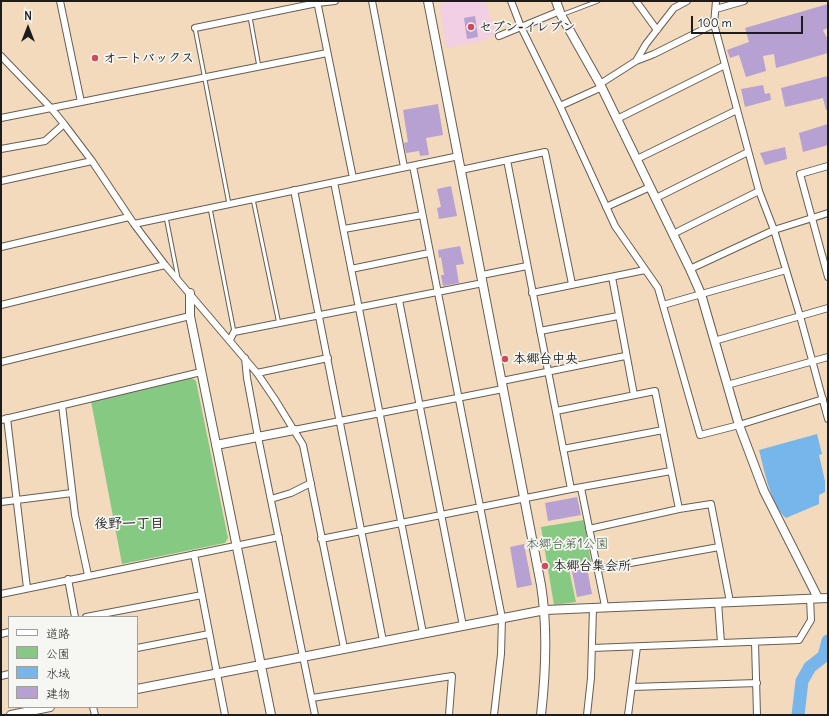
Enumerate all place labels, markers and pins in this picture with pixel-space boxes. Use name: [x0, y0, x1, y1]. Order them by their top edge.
place label: セブン-イレブン: [479, 19, 576, 35]
marker: セブン-イレブン: [466, 22, 476, 32]
place label: オートバックス: [103, 50, 194, 66]
marker: オートバックス: [90, 53, 100, 63]
place label: 本郷台中央: [513, 351, 578, 367]
marker: 本郷台中央: [500, 354, 510, 364]
place label: 本郷台集会所: [553, 558, 631, 574]
marker: 本郷台集会所: [540, 561, 550, 571]

